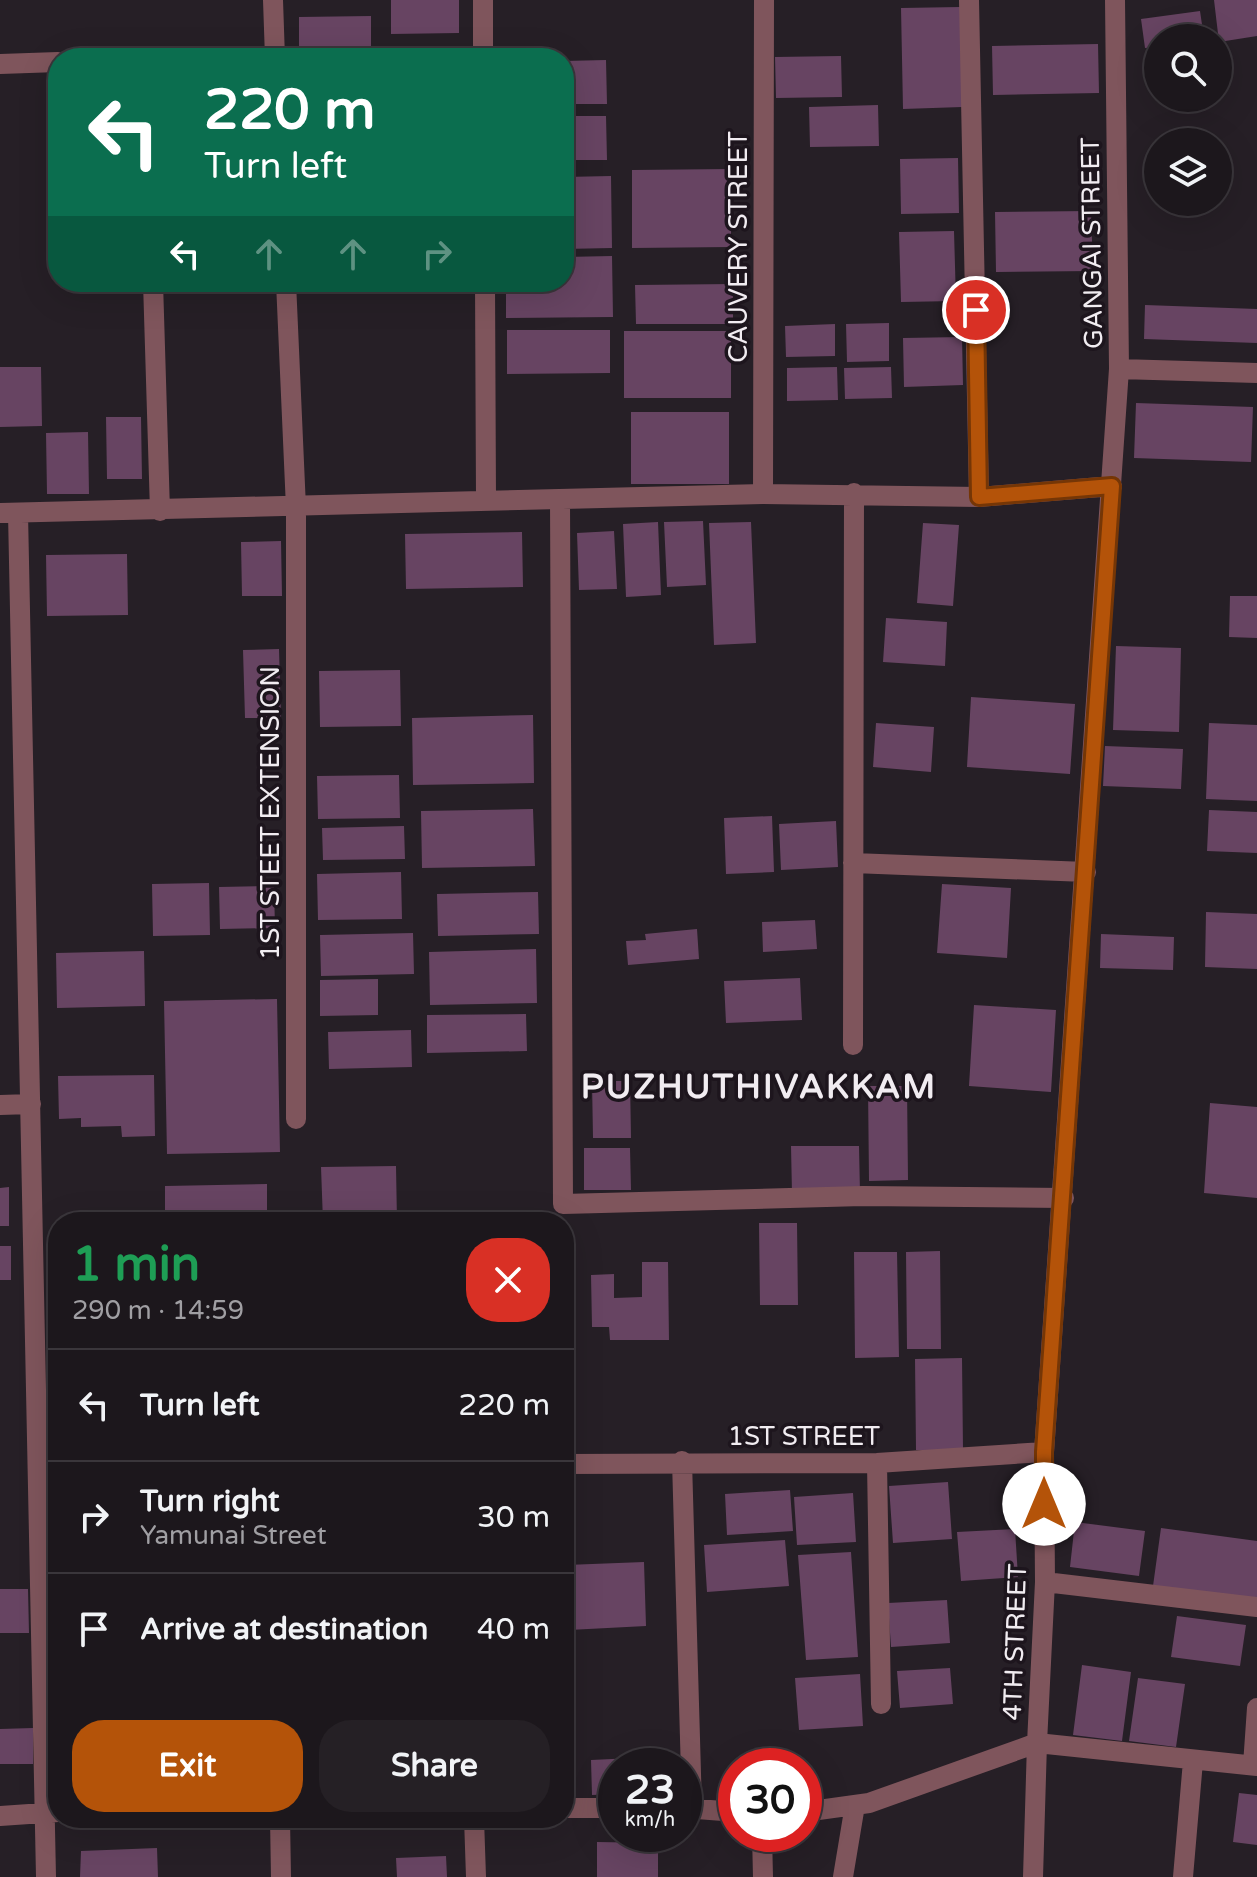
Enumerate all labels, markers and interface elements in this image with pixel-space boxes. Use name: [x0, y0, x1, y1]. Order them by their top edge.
map controls: [1144, 24, 1232, 216]
button: search: [1144, 24, 1232, 112]
text: 220 m: [204, 77, 375, 144]
icon: left: [72, 80, 176, 184]
button: layers: [1144, 128, 1232, 216]
street label: CAUVERY STREET: [723, 131, 754, 363]
street label: GANGAI STREET: [1075, 137, 1109, 349]
text: Turn left: [204, 145, 347, 188]
icon: left: [163, 232, 207, 276]
icon: ahead: [247, 232, 291, 276]
icon: ahead: [331, 232, 375, 276]
icon: right: [415, 232, 459, 276]
pin: [942, 276, 1010, 344]
icon: arrive: [954, 288, 998, 332]
street label: 1ST STEET EXTENSION: [255, 666, 286, 960]
district label: PUZHUTHIVAKKAM: [581, 1067, 937, 1108]
text: 1 min: [72, 1236, 200, 1294]
button: close: [466, 1238, 550, 1322]
text: 290 m · 14:59: [72, 1295, 244, 1326]
icon: left: [72, 1383, 116, 1427]
text: Turn left: [140, 1387, 259, 1424]
text: 220 m: [458, 1387, 550, 1424]
street label: 1ST STREET: [728, 1421, 880, 1452]
position arrow: [1002, 1462, 1086, 1546]
text: Turn right: [140, 1483, 280, 1520]
icon: right: [72, 1495, 116, 1539]
text: 30 m: [477, 1499, 550, 1536]
text: Yamunai Street: [140, 1520, 327, 1551]
street label: 4TH STREET: [997, 1563, 1033, 1721]
icon: arrive: [72, 1607, 116, 1651]
text: Arrive at destination: [140, 1611, 428, 1648]
text: 40 m: [477, 1611, 550, 1648]
button: Exit: [72, 1720, 303, 1812]
button: Share: [319, 1720, 550, 1812]
speed limit sign: 30: [718, 1748, 822, 1852]
text: 23: [625, 1766, 675, 1814]
text: km/h: [625, 1808, 675, 1832]

